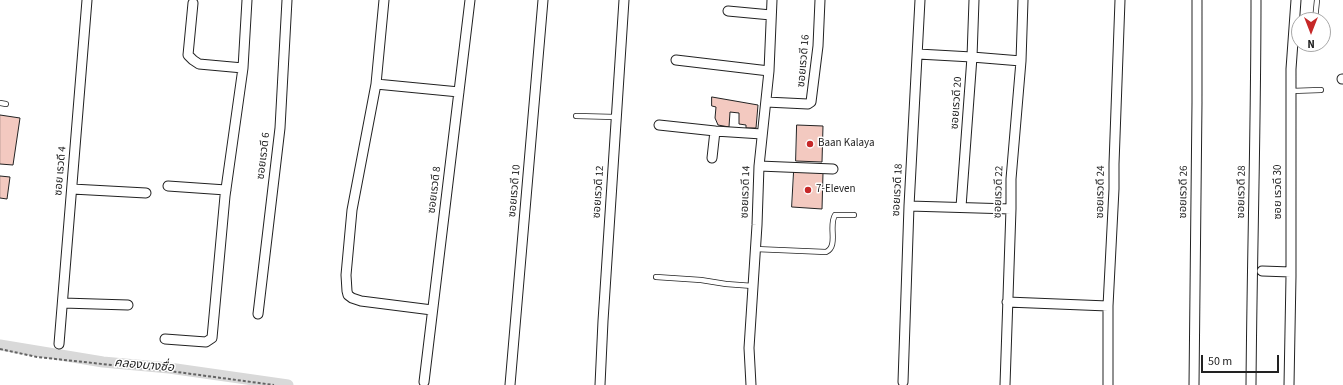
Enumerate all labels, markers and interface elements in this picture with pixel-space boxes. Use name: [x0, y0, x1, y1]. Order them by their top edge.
north arrow: [1291, 12, 1331, 52]
street label: ซอยเรวดี 16: [795, 34, 813, 88]
text: N: [1307, 36, 1315, 51]
street label: ซอยเรวดี 20: [949, 76, 965, 130]
street label: ซอยเรวดี 6: [255, 132, 273, 180]
place label: Baan Kalaya: [818, 137, 874, 151]
marker: Baan Kalaya: [805, 139, 815, 149]
street label: ซอย เรวดี 4: [52, 146, 70, 196]
street label: ซอยเรวดี 18: [890, 163, 906, 217]
street label: ซอยเรวดี 10: [506, 164, 524, 218]
street label: ซอยเรวดี 12: [591, 165, 607, 219]
street label: ซอยเรวดี 14: [738, 165, 754, 219]
street label: ซอยเรวดี 22: [991, 165, 1007, 219]
street label: ซอยเรวดี 24: [1094, 165, 1108, 219]
street label: ซอยเรวดี 26: [1177, 165, 1191, 219]
street label: ซอยเรวดี 28: [1235, 165, 1249, 219]
street label: ซอย เรวดี 30: [1272, 165, 1286, 219]
street label: ซอยเรวดี 8: [426, 166, 444, 214]
place label: 7-Eleven: [816, 183, 856, 197]
marker: 7-Eleven: [803, 185, 813, 195]
scale bar: [1203, 347, 1281, 373]
text: 50 m: [1208, 353, 1232, 370]
water label: คลองบางซื่อ: [114, 356, 174, 376]

